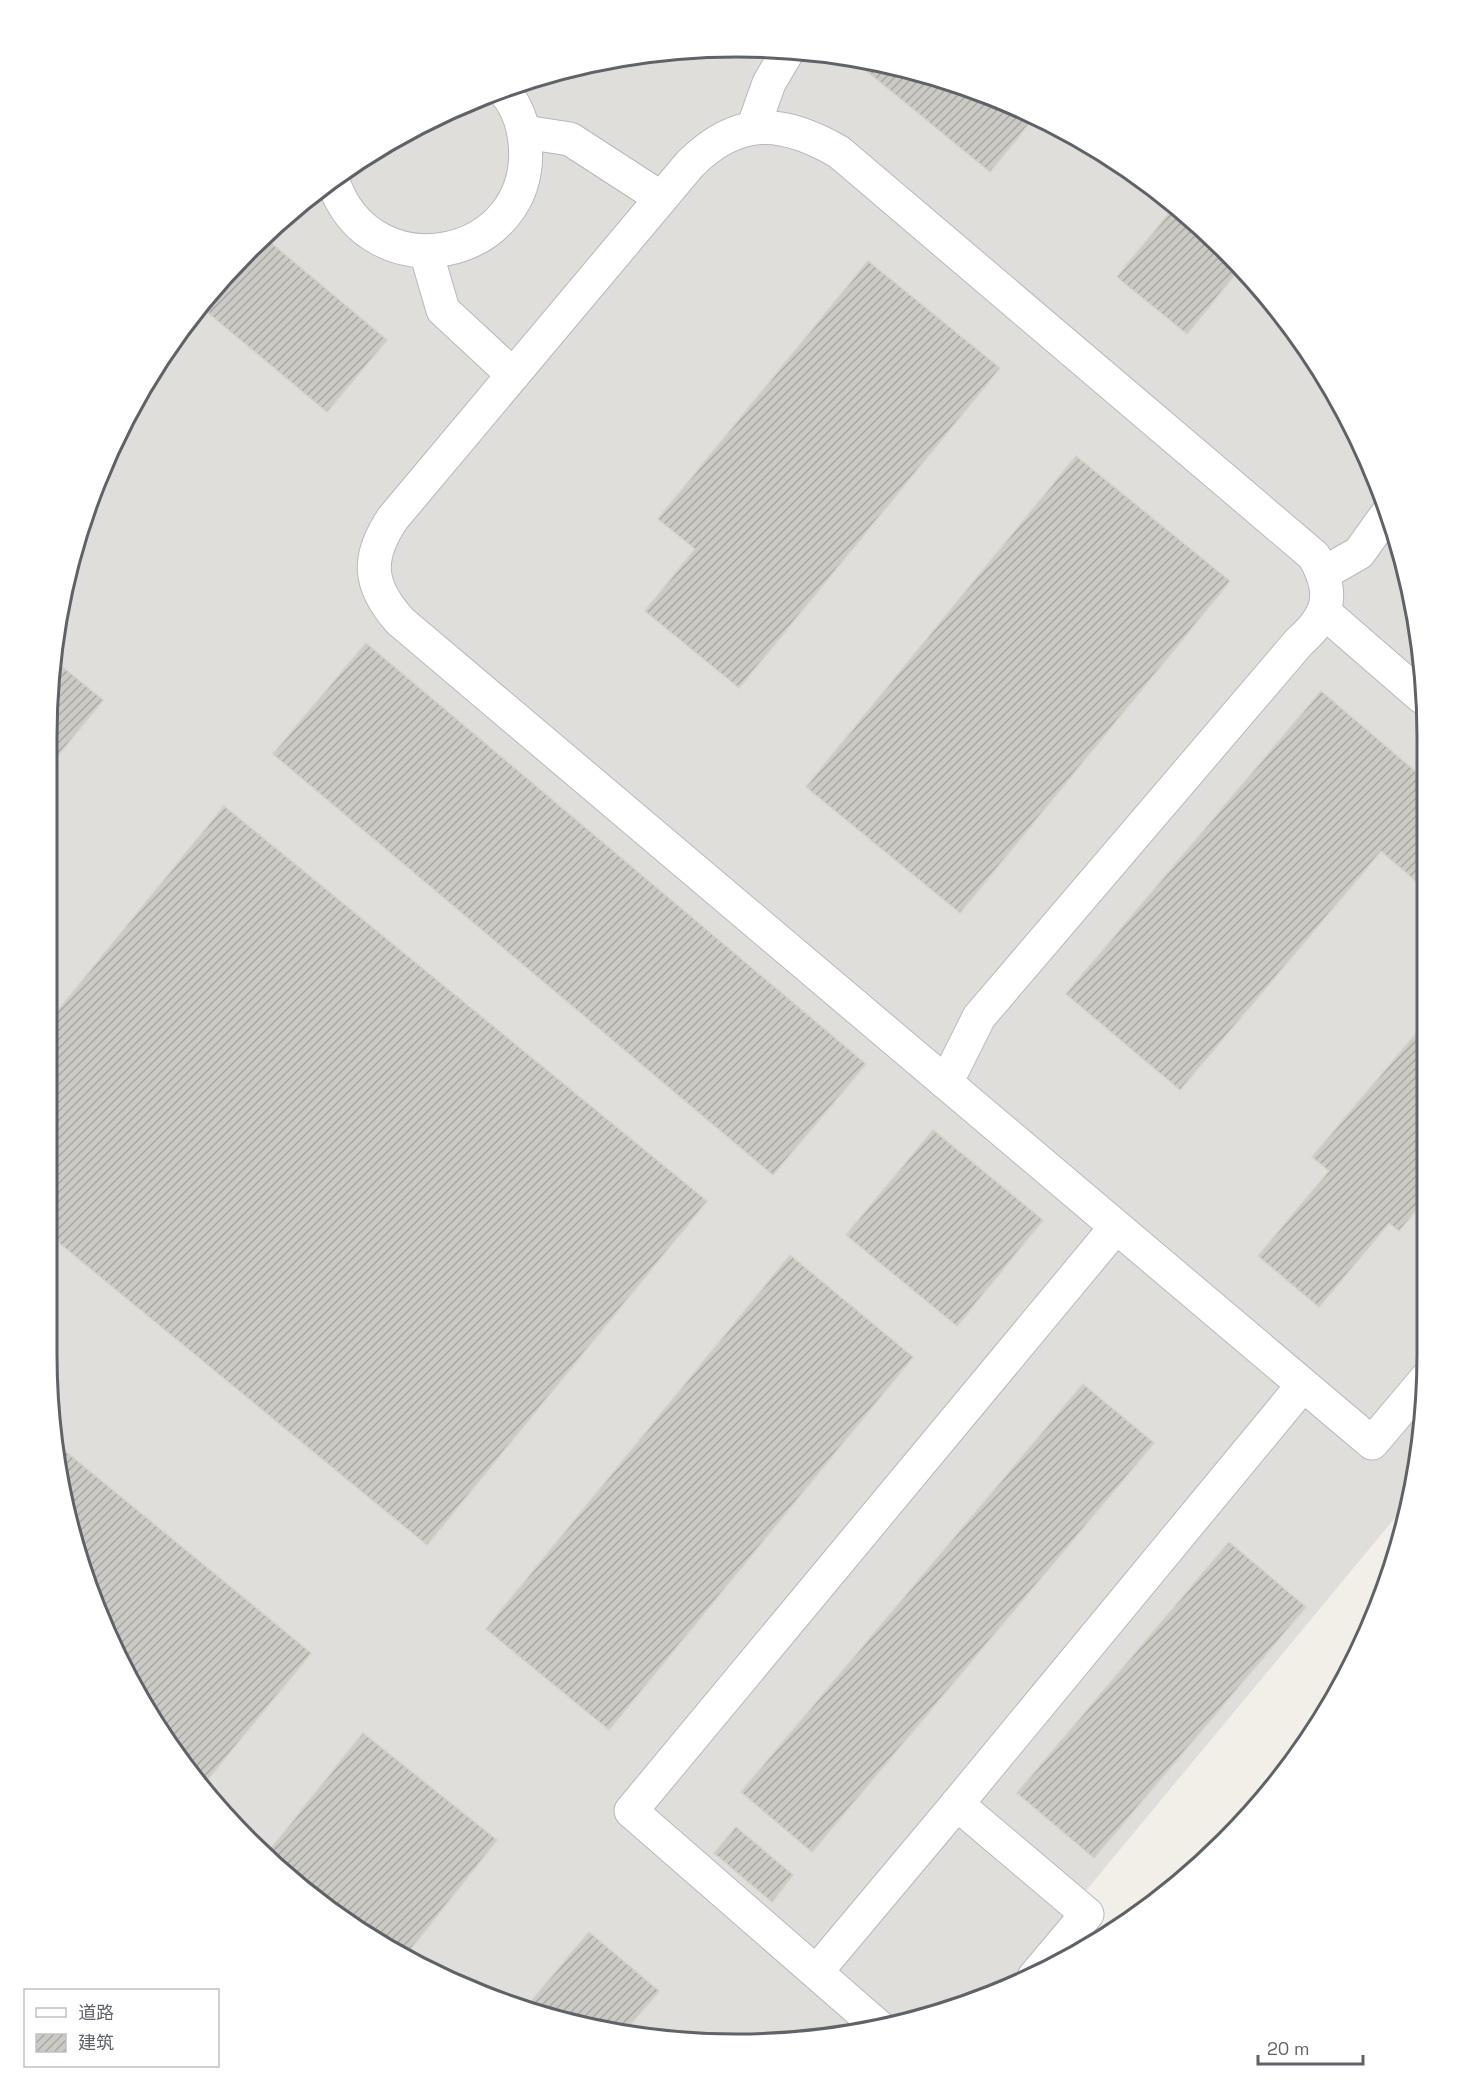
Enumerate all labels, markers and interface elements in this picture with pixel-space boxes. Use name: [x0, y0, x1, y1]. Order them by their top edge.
legend: [24, 1989, 219, 2067]
text: 道路: [78, 2001, 114, 2024]
scale bar: [1258, 2028, 1363, 2066]
text: 建筑: [78, 2031, 114, 2054]
text: 20 m: [1267, 2037, 1310, 2060]

